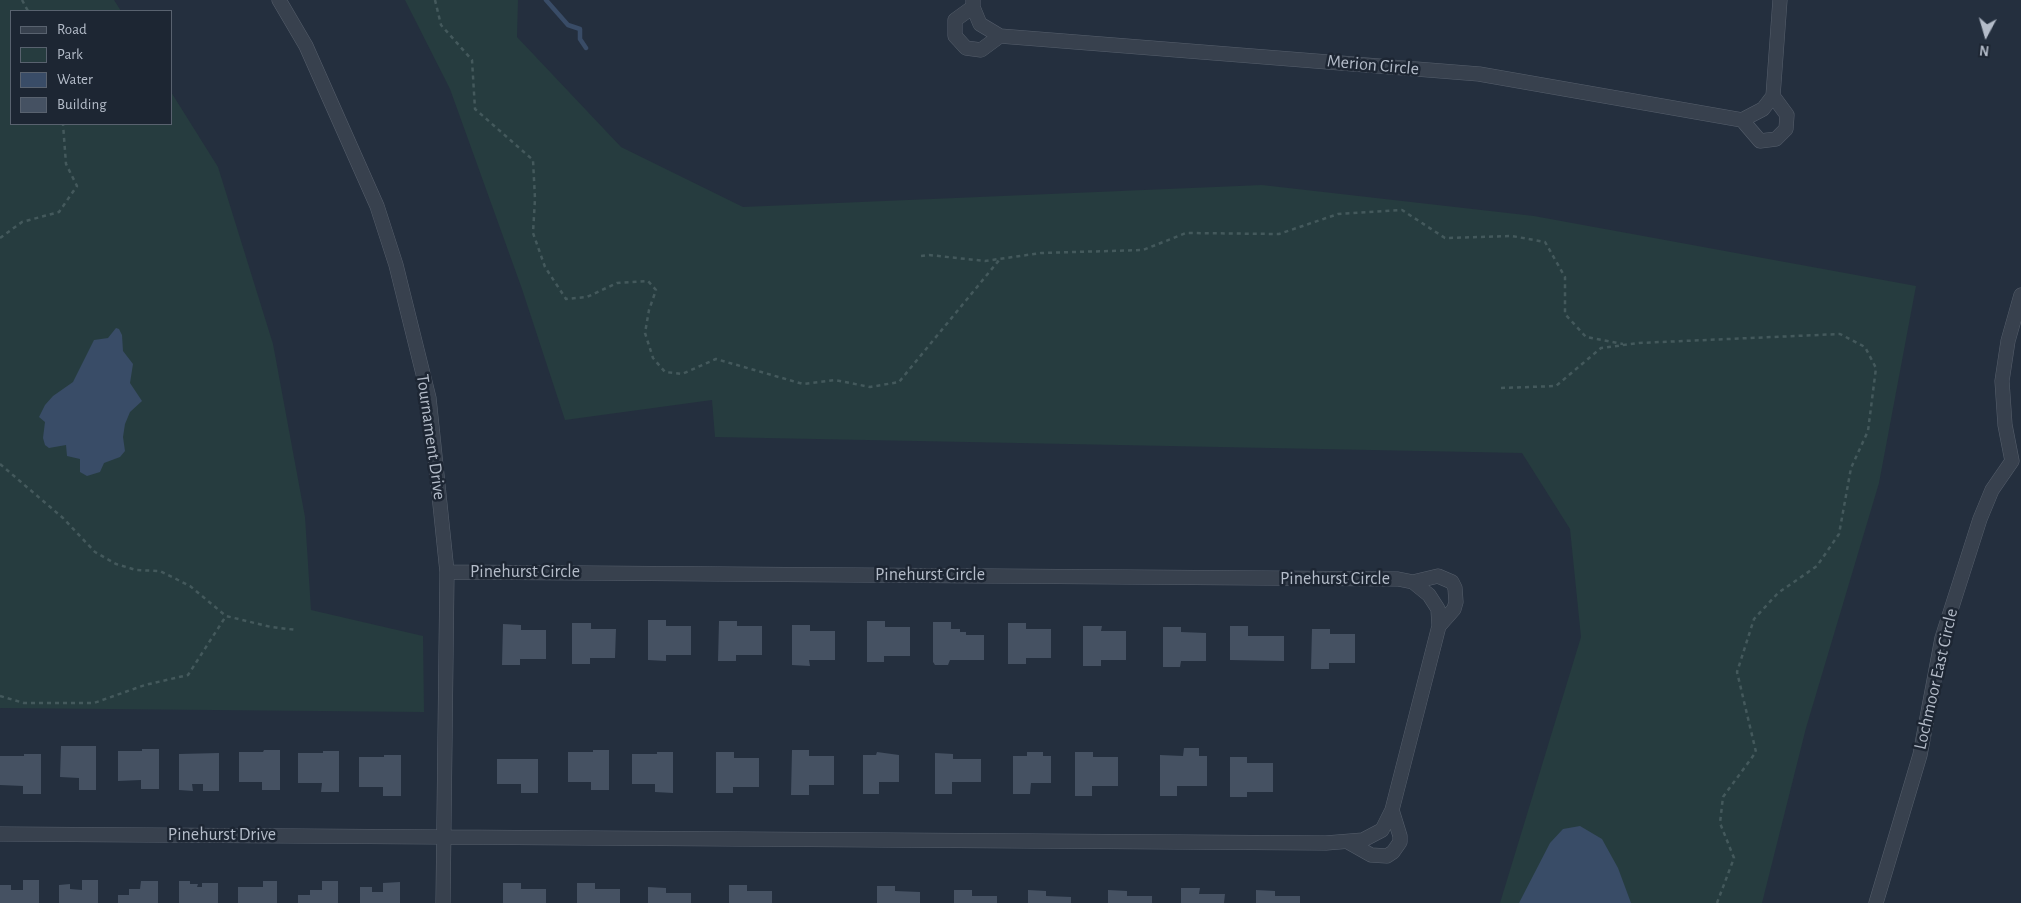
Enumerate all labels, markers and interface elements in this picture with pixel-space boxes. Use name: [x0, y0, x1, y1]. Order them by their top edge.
legend: [10, 10, 172, 125]
north arrow: [1961, 10, 2011, 60]
text: Road: [57, 22, 87, 37]
text: N: [1979, 42, 1990, 57]
text: Park: [57, 47, 83, 62]
street label: Merion Circle: [1326, 50, 1420, 80]
text: Water: [57, 72, 93, 87]
text: Building: [57, 97, 107, 112]
street label: Tournament Drive: [411, 373, 451, 501]
street label: Pinehurst Circle: [470, 561, 580, 583]
street label: Pinehurst Circle: [875, 564, 985, 586]
street label: Pinehurst Circle: [1280, 568, 1390, 590]
street label: Lochmoor East Circle: [1909, 606, 1963, 752]
street label: Pinehurst Drive: [168, 824, 276, 846]

